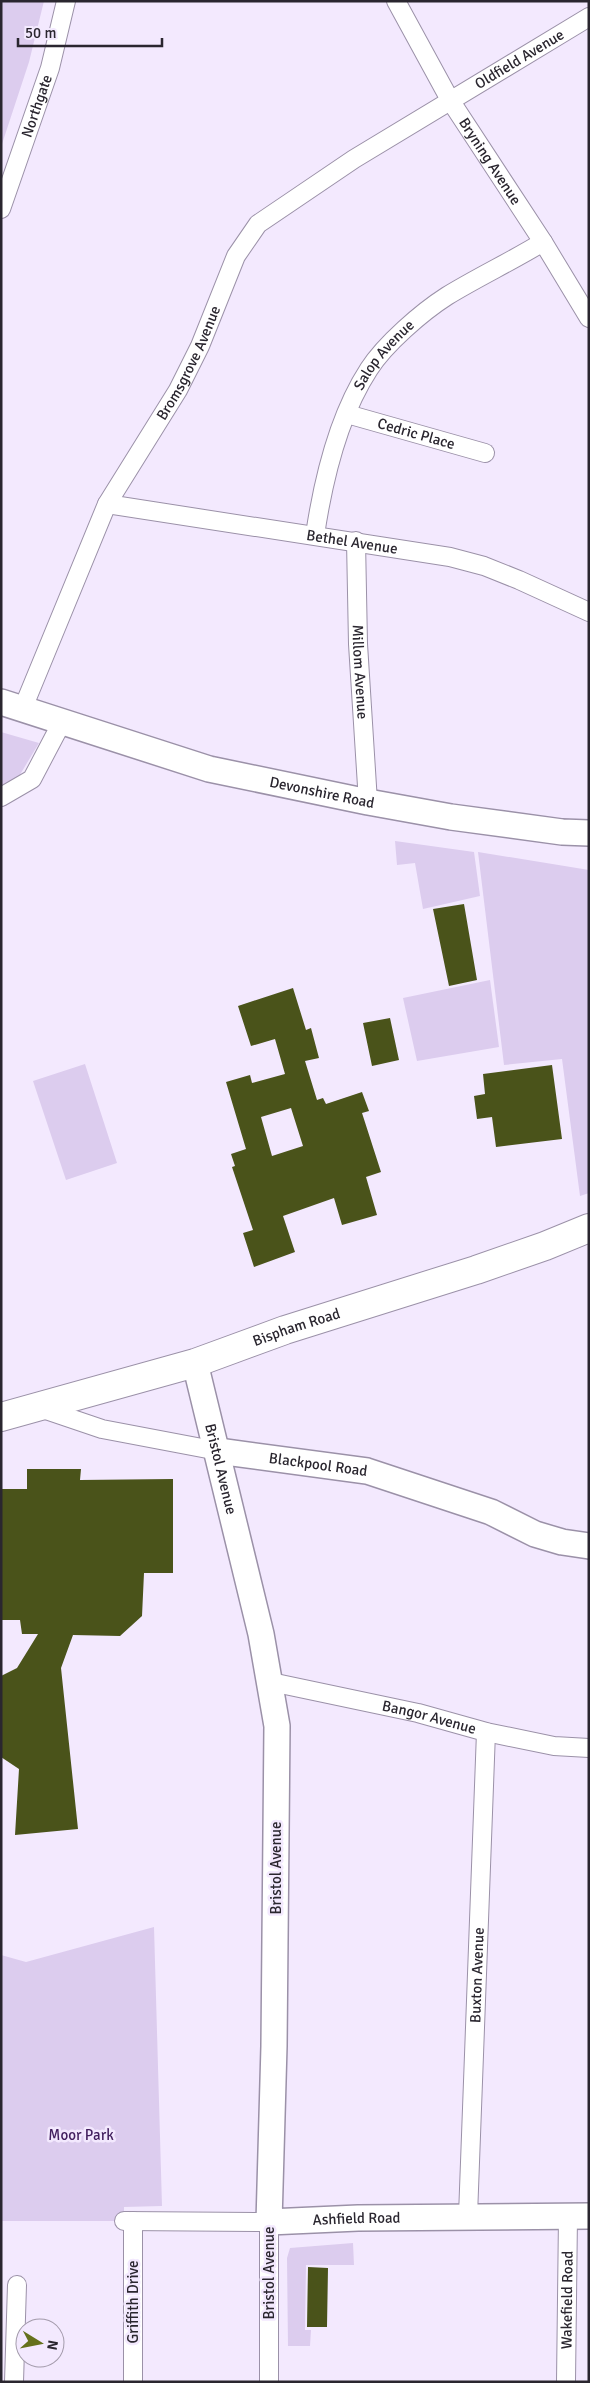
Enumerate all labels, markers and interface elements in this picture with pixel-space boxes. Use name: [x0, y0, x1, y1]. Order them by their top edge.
scale bar: [18, 15, 161, 47]
text: 50 m: [25, 24, 56, 42]
street label: Oldfield Avenue: [472, 25, 567, 93]
street label: Northgate: [18, 72, 56, 140]
street label: Bryning Avenue: [455, 114, 525, 208]
street label: Bromsgrove Avenue: [153, 303, 224, 423]
street label: Salop Avenue: [350, 316, 418, 393]
street label: Cedric Place: [376, 414, 457, 453]
street label: Bethel Avenue: [305, 526, 399, 558]
street label: Millom Avenue: [349, 624, 372, 720]
street label: Devonshire Road: [268, 773, 376, 812]
street label: Bispham Road: [250, 1304, 342, 1350]
street label: Bristol Avenue: [201, 1422, 241, 1516]
street label: Blackpool Road: [268, 1449, 368, 1480]
street label: Bangor Avenue: [380, 1697, 478, 1738]
street label: Bristol Avenue: [267, 1822, 285, 1914]
street label: Buxton Avenue: [466, 1927, 488, 2023]
park label: Moor Park: [48, 2126, 114, 2144]
street label: Ashfield Road: [312, 2209, 401, 2229]
street label: Bristol Avenue: [260, 2227, 278, 2319]
street label: Wakefield Road: [557, 2251, 577, 2349]
street label: Griffith Drive: [124, 2261, 142, 2343]
north arrow: [15, 2318, 65, 2368]
text: N: [43, 2339, 62, 2351]

